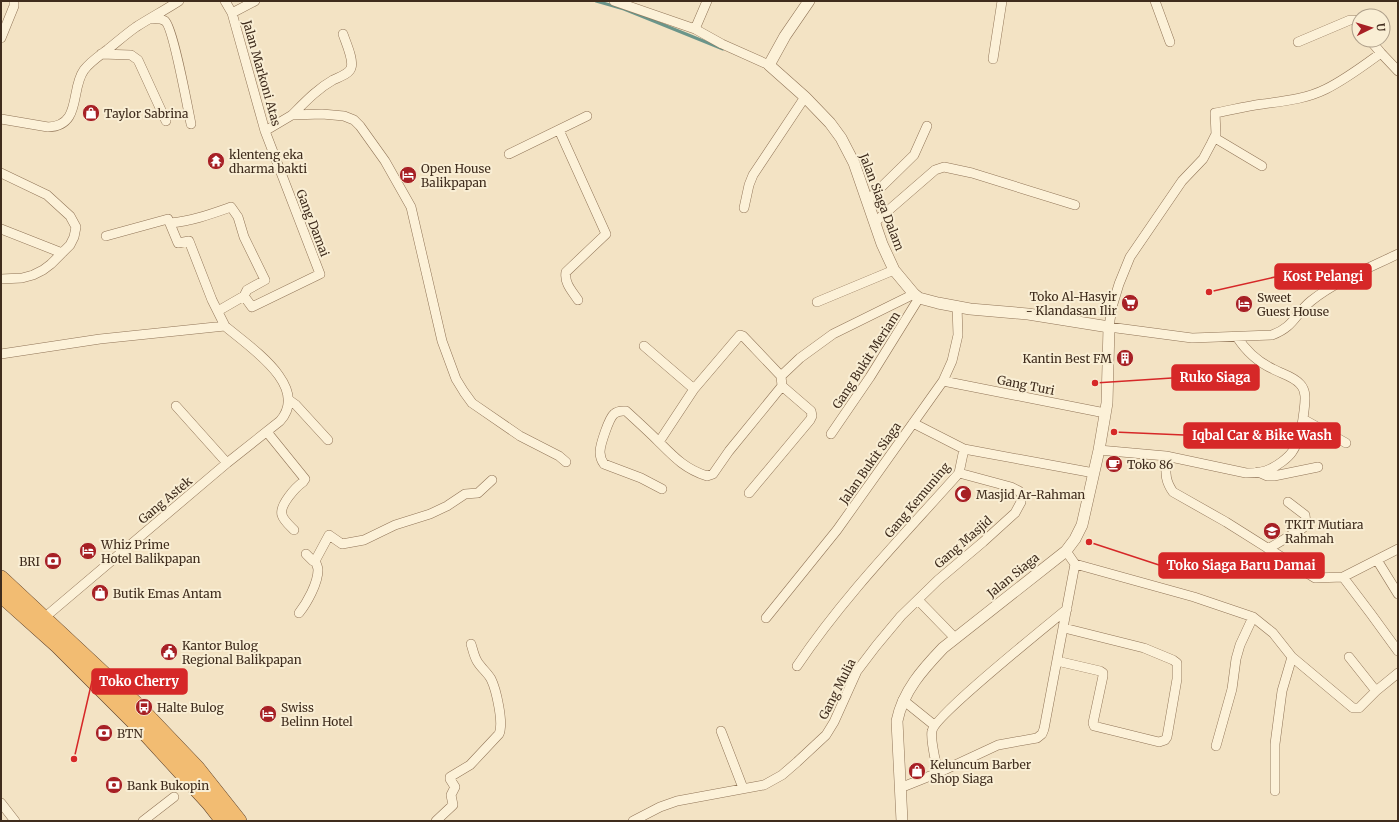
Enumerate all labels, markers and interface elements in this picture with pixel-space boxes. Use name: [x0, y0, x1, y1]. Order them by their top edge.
north arrow: [1351, 8, 1391, 48]
street label: Jalan Markoni Atas: [239, 17, 284, 128]
text: U: [1374, 22, 1388, 33]
shop icon: Taylor Sabrina: [81, 103, 101, 123]
place label: Taylor Sabrina: [104, 106, 189, 121]
place label: klenteng eka dharma bakti: [229, 147, 307, 176]
street label: Jalan Siaga Dalam: [856, 150, 907, 253]
temple icon: klenteng eka dharma bakti: [206, 151, 226, 171]
place label: Open House Balikpapan: [421, 161, 491, 190]
hotel icon: Open House Balikpapan: [398, 165, 418, 185]
street label: Gang Damai: [293, 187, 333, 259]
callout: Kost Pelangi: [1275, 264, 1371, 289]
text: Kost Pelangi: [1283, 268, 1364, 285]
place label: Toko Al-Hasyir - Klandasan Ilir: [1026, 289, 1118, 318]
place label: Sweet Guest House: [1257, 290, 1329, 319]
supermarket icon: Toko Al-Hasyir - Klandasan Ilir: [1120, 293, 1140, 313]
hotel icon: Sweet Guest House: [1234, 294, 1254, 314]
street label: Gang Bukit Meriam: [829, 308, 903, 411]
building icon: Kantin Best FM: [1115, 348, 1135, 368]
place label: Kantin Best FM: [1023, 351, 1112, 366]
callout: Ruko Siaga: [1172, 365, 1259, 390]
text: Ruko Siaga: [1179, 369, 1251, 386]
street label: Gang Turi: [996, 372, 1056, 398]
street label: Jalan Bukit Siaga: [836, 419, 904, 508]
callout: Iqbal Car & Bike Wash: [1184, 423, 1340, 448]
text: Iqbal Car & Bike Wash: [1192, 427, 1332, 444]
cafe icon: Toko 86: [1104, 454, 1124, 474]
place label: Toko 86: [1127, 457, 1173, 472]
street label: Gang Kemuning: [881, 459, 953, 541]
street label: Gang Astek: [135, 473, 195, 527]
mosque icon: Masjid Ar-Rahman: [953, 484, 973, 504]
place label: Masjid Ar-Rahman: [976, 487, 1085, 502]
street label: Gang Masjid: [931, 513, 995, 571]
place label: TKIT Mutiara Rahmah: [1285, 517, 1364, 546]
school or university icon: TKIT Mutiara Rahmah: [1262, 521, 1282, 541]
place label: Whiz Prime Hotel Balikpapan: [100, 537, 201, 566]
hotel icon: Whiz Prime Hotel Balikpapan: [78, 541, 98, 561]
street label: Jalan Siaga: [983, 549, 1042, 601]
bank icon: BRI: [43, 551, 63, 571]
callout: Toko Siaga Baru Damai: [1159, 553, 1324, 578]
place label: BRI: [19, 554, 40, 569]
text: Toko Siaga Baru Damai: [1166, 557, 1316, 574]
shop icon: Butik Emas Antam: [90, 583, 110, 603]
place label: Butik Emas Antam: [113, 586, 222, 601]
place label: Kantor Bulog Regional Balikpapan: [182, 638, 302, 667]
public building icon: Kantor Bulog Regional Balikpapan: [159, 642, 179, 662]
street label: Gang Mulia: [815, 656, 859, 722]
callout: Toko Cherry: [92, 669, 187, 694]
text: Toko Cherry: [99, 673, 179, 690]
bus stop icon: Halte Bulog: [134, 697, 154, 717]
place label: Halte Bulog: [157, 700, 224, 715]
place label: Swiss Belinn Hotel: [281, 700, 353, 729]
hotel icon: Swiss Belinn Hotel: [258, 704, 278, 724]
bank icon: BTN: [94, 723, 114, 743]
place label: BTN: [117, 726, 143, 741]
place label: Keluncum Barber Shop Siaga: [930, 757, 1032, 786]
shop icon: Keluncum Barber Shop Siaga: [907, 761, 927, 781]
bank icon: Bank Bukopin: [104, 775, 124, 795]
place label: Bank Bukopin: [127, 778, 209, 793]

